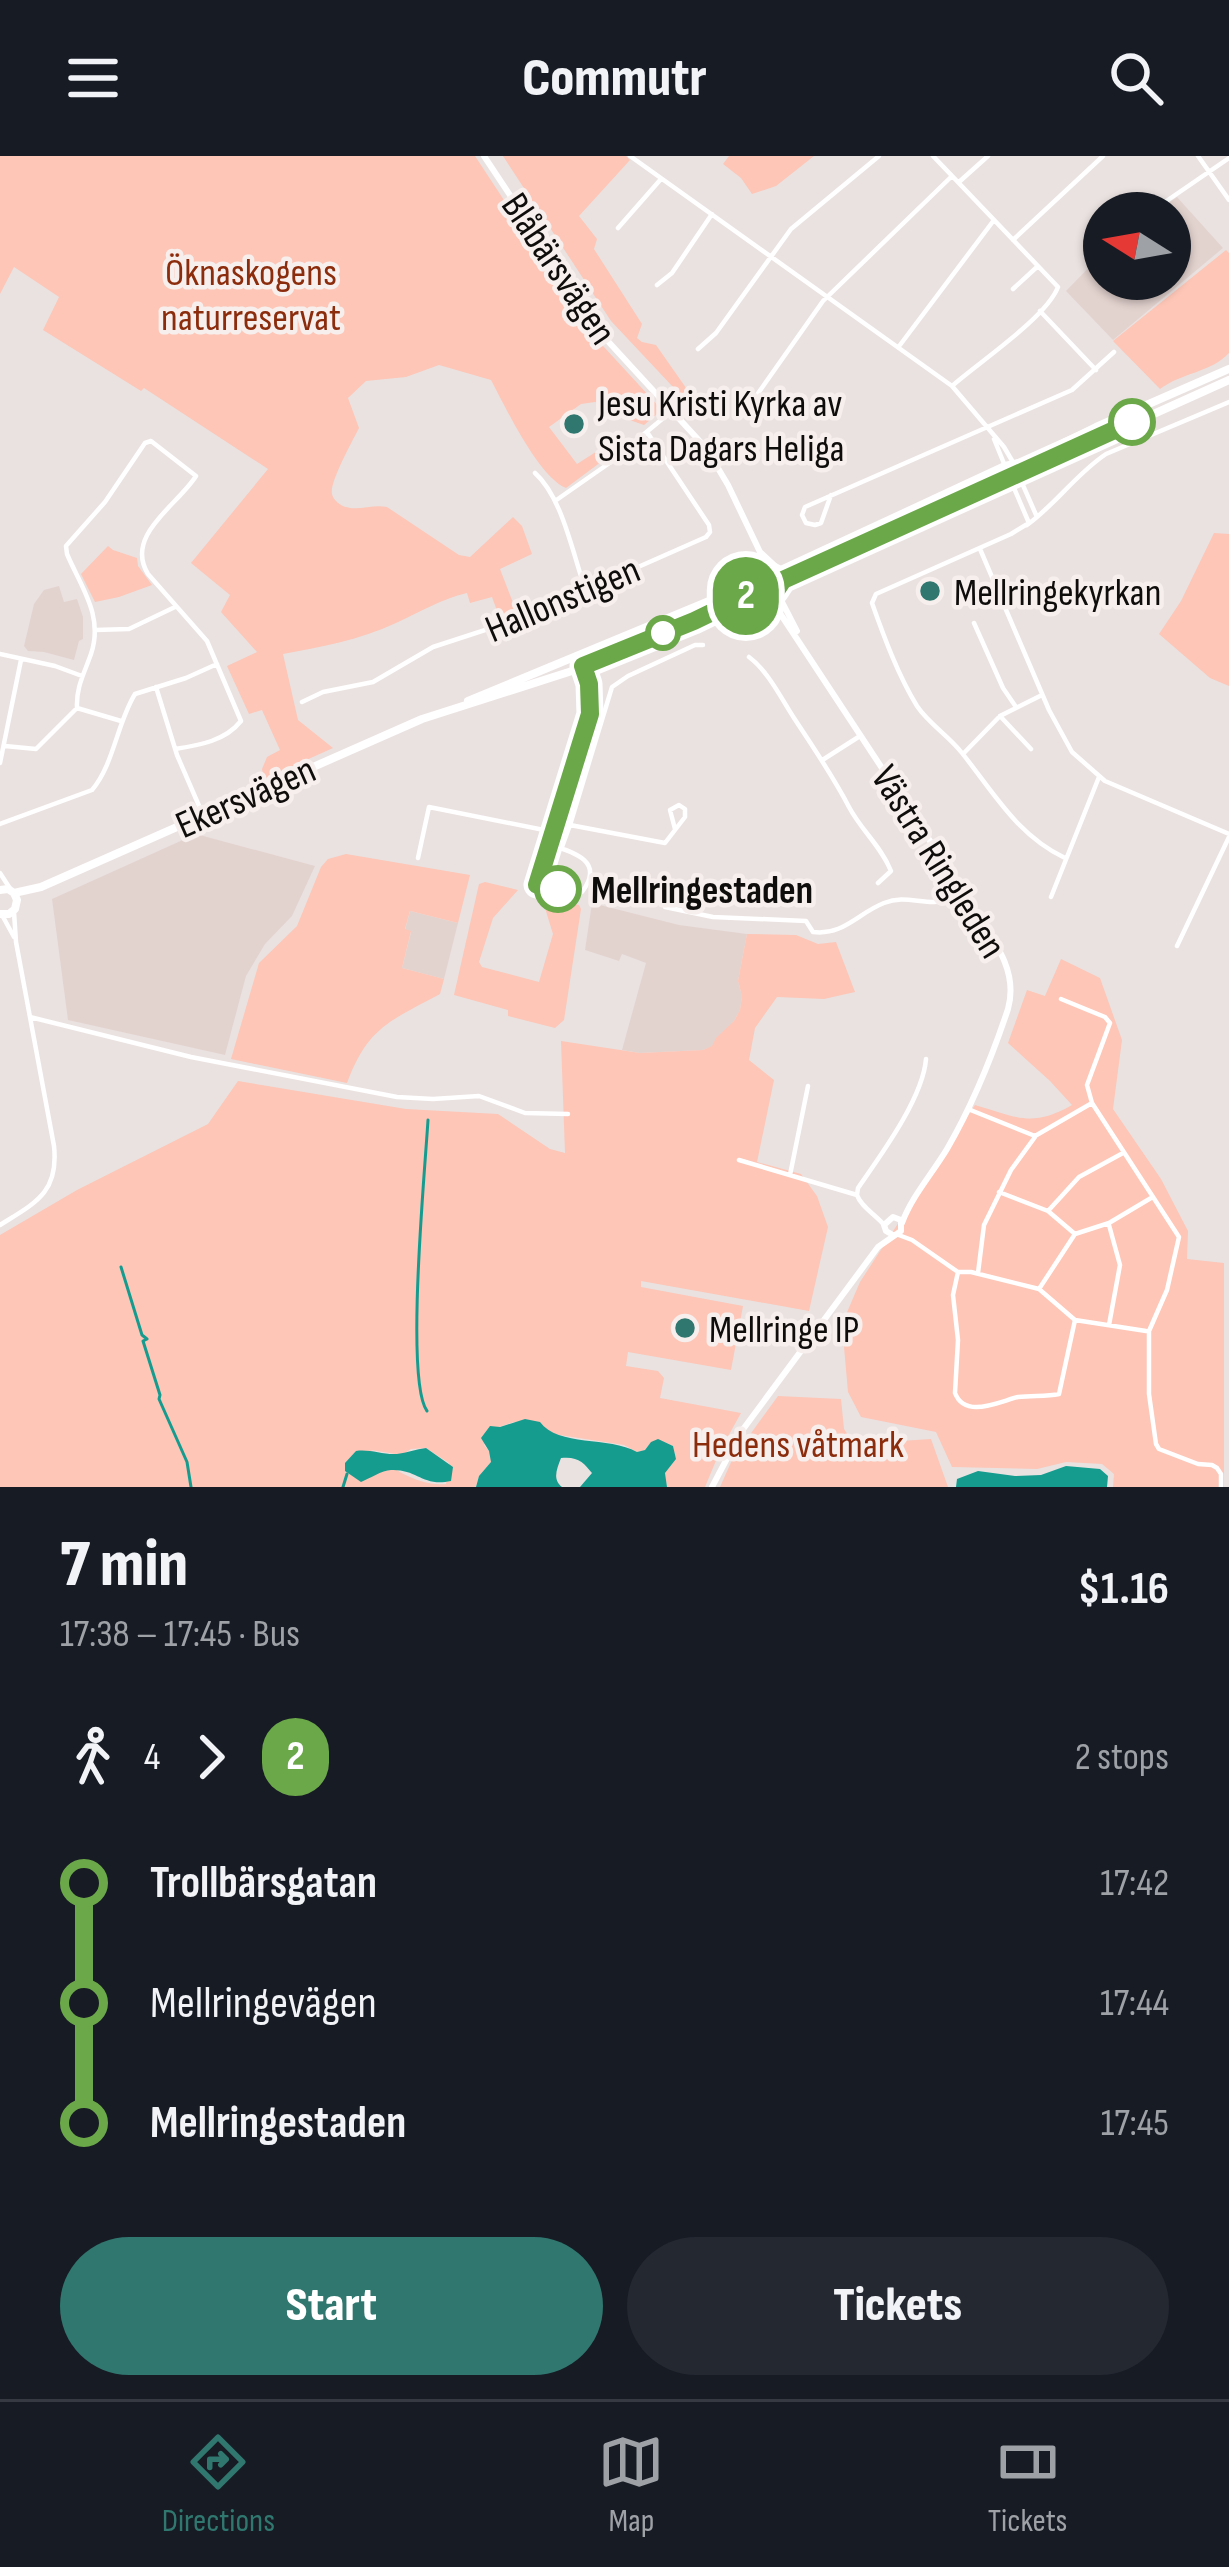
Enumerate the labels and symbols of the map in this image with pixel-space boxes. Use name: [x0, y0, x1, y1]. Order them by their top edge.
street label: Blåbärsvägen: [490, 185, 626, 354]
north arrow: [1083, 192, 1191, 300]
park label: Öknaskogens naturreservat: [161, 250, 341, 342]
place label: Jesu Kristi Kyrka av Sista Dagars Heliga: [597, 381, 845, 473]
unlabelled marker: [1110, 400, 1154, 444]
marker: Jesu Kristi Kyrka av Sista Dagars Heliga: [561, 411, 587, 437]
street label: Hallonstigen: [479, 547, 647, 654]
line badge: 2: [707, 557, 785, 635]
place label: Mellringekyrkan: [954, 570, 1161, 617]
marker: Mellringekyrkan: [917, 578, 943, 604]
unlabelled marker: [647, 617, 679, 649]
street label: Ekersvägen: [169, 747, 323, 850]
street label: Västra Ringleden: [860, 757, 1016, 967]
marker: Mellringestaden: [536, 867, 580, 911]
place label: Mellringestaden: [591, 868, 813, 915]
place label: Mellringe IP: [709, 1307, 859, 1354]
marker: Mellringe IP: [672, 1315, 698, 1341]
park label: Hedens våtmark: [692, 1422, 904, 1469]

